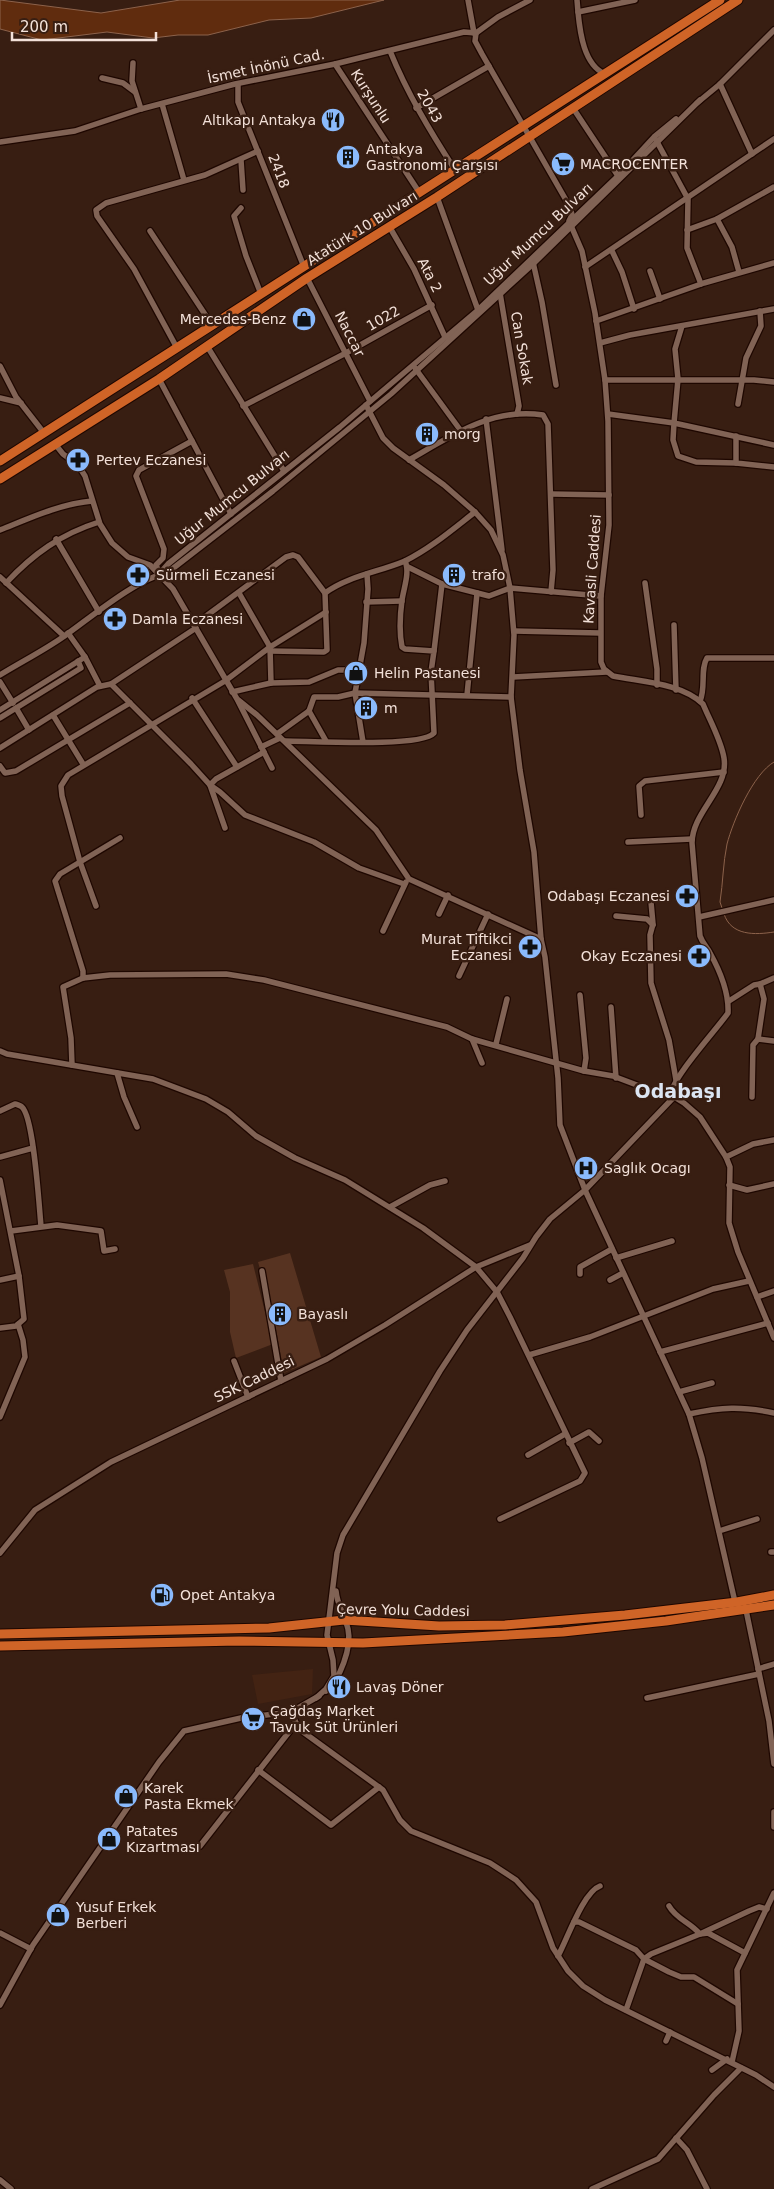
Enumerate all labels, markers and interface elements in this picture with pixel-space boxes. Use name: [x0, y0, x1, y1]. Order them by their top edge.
scale bar: [12, 10, 156, 42]
text: 200 m: [20, 18, 68, 36]
street label: İsmet İnönü Cad.: [206, 45, 326, 86]
street label: Kurşunlu: [348, 66, 394, 126]
street label: 2043: [414, 87, 446, 125]
restaurant icon: Altıkapı Antakya: [320, 107, 346, 133]
place label: Altıkapı Antakya: [202, 112, 316, 128]
place label: Antakya Gastronomi Çarşısı: [366, 141, 498, 173]
building icon: Antakya Gastronomi Çarşısı: [335, 144, 361, 170]
street label: 2418: [265, 151, 293, 191]
supermarket icon: MACROCENTER: [550, 151, 576, 177]
place label: MACROCENTER: [580, 156, 688, 172]
street label: Uğur Mumcu Bulvarı: [480, 179, 596, 289]
street label: Atatürk 10 Bulvarı: [304, 188, 420, 268]
street label: Ata 2: [415, 255, 445, 295]
street label: 1022: [364, 302, 402, 334]
shop icon: Mercedes-Benz: [291, 306, 317, 332]
street label: Naccar: [332, 309, 368, 360]
street label: Can Sokak: [508, 310, 536, 387]
place label: Mercedes-Benz: [180, 311, 286, 327]
building icon: morg: [414, 421, 440, 447]
place label: morg: [444, 426, 481, 442]
street label: Uğur Mumcu Bulvarı: [172, 446, 292, 548]
pharmacy icon: Pertev Eczanesi: [65, 447, 91, 473]
place label: Pertev Eczanesi: [96, 452, 206, 468]
street label: Kavasli Caddesi: [580, 514, 604, 624]
pharmacy icon: Sürmeli Eczanesi: [125, 562, 151, 588]
building icon: trafo: [441, 562, 467, 588]
place label: Sürmeli Eczanesi: [156, 567, 275, 583]
place label: trafo: [472, 567, 505, 583]
pharmacy icon: Damla Eczanesi: [102, 606, 128, 632]
place label: Damla Eczanesi: [132, 611, 243, 627]
shop icon: Helin Pastanesi: [343, 660, 369, 686]
place label: Helin Pastanesi: [374, 665, 481, 681]
building icon: m: [353, 695, 379, 721]
place label: m: [384, 700, 398, 716]
pharmacy icon: Odabaşı Eczanesi: [674, 883, 700, 909]
place label: Odabaşı Eczanesi: [547, 888, 670, 904]
place label: Murat Tiftikci Eczanesi: [421, 931, 512, 963]
pharmacy icon: Murat Tiftikci Eczanesi: [517, 934, 543, 960]
pharmacy icon: Okay Eczanesi: [686, 943, 712, 969]
place label: Okay Eczanesi: [581, 948, 682, 964]
district label: Odabaşı: [635, 1080, 721, 1102]
hospital icon: Saglık Ocagı: [573, 1155, 599, 1181]
place label: Saglık Ocagı: [604, 1160, 691, 1176]
building icon: Bayaslı: [267, 1301, 293, 1327]
place label: Bayaslı: [298, 1306, 348, 1322]
street label: SSK Caddesi: [211, 1353, 297, 1405]
fuel station icon: Opet Antakya: [149, 1582, 175, 1608]
place label: Opet Antakya: [180, 1587, 275, 1603]
street label: Çevre Yolu Caddesi: [336, 1601, 470, 1619]
restaurant icon: Lavaş Döner: [326, 1674, 352, 1700]
place label: Lavaş Döner: [356, 1679, 444, 1695]
place label: Çağdaş Market Tavuk Süt Ürünleri: [269, 1703, 398, 1735]
supermarket icon: Çağdaş Market Tavuk Süt Ürünleri: [240, 1706, 266, 1732]
place label: Karek Pasta Ekmek: [144, 1780, 234, 1812]
shop icon: Karek Pasta Ekmek: [113, 1783, 139, 1809]
place label: Patates Kızartması: [126, 1823, 200, 1855]
shop icon: Patates Kızartması: [96, 1826, 122, 1852]
place label: Yusuf Erkek Berberi: [75, 1899, 157, 1931]
shop icon: Yusuf Erkek Berberi: [45, 1902, 71, 1928]

